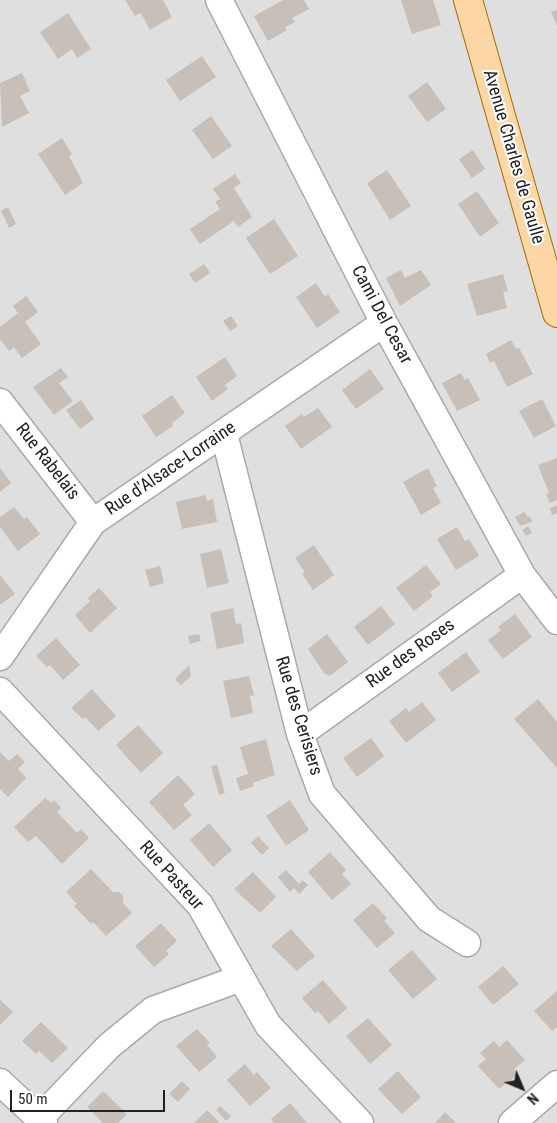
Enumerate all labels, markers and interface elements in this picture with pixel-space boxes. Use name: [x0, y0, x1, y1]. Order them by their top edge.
street label: Avenue Charles de Gaulle: [478, 68, 548, 246]
street label: Cami Del Cesar: [346, 262, 416, 368]
street label: Rue d'Alsace-Lorraine: [102, 417, 240, 521]
street label: Rue Rabelais: [10, 419, 84, 505]
street label: Rue des Roses: [363, 615, 459, 693]
street label: Rue des Cerisiers: [270, 654, 326, 778]
street label: Rue Pasteur: [134, 837, 208, 915]
north arrow: [497, 1063, 547, 1113]
scale bar: [12, 1080, 168, 1112]
text: 50 m: [18, 1090, 48, 1108]
text: N: [524, 1090, 541, 1107]

